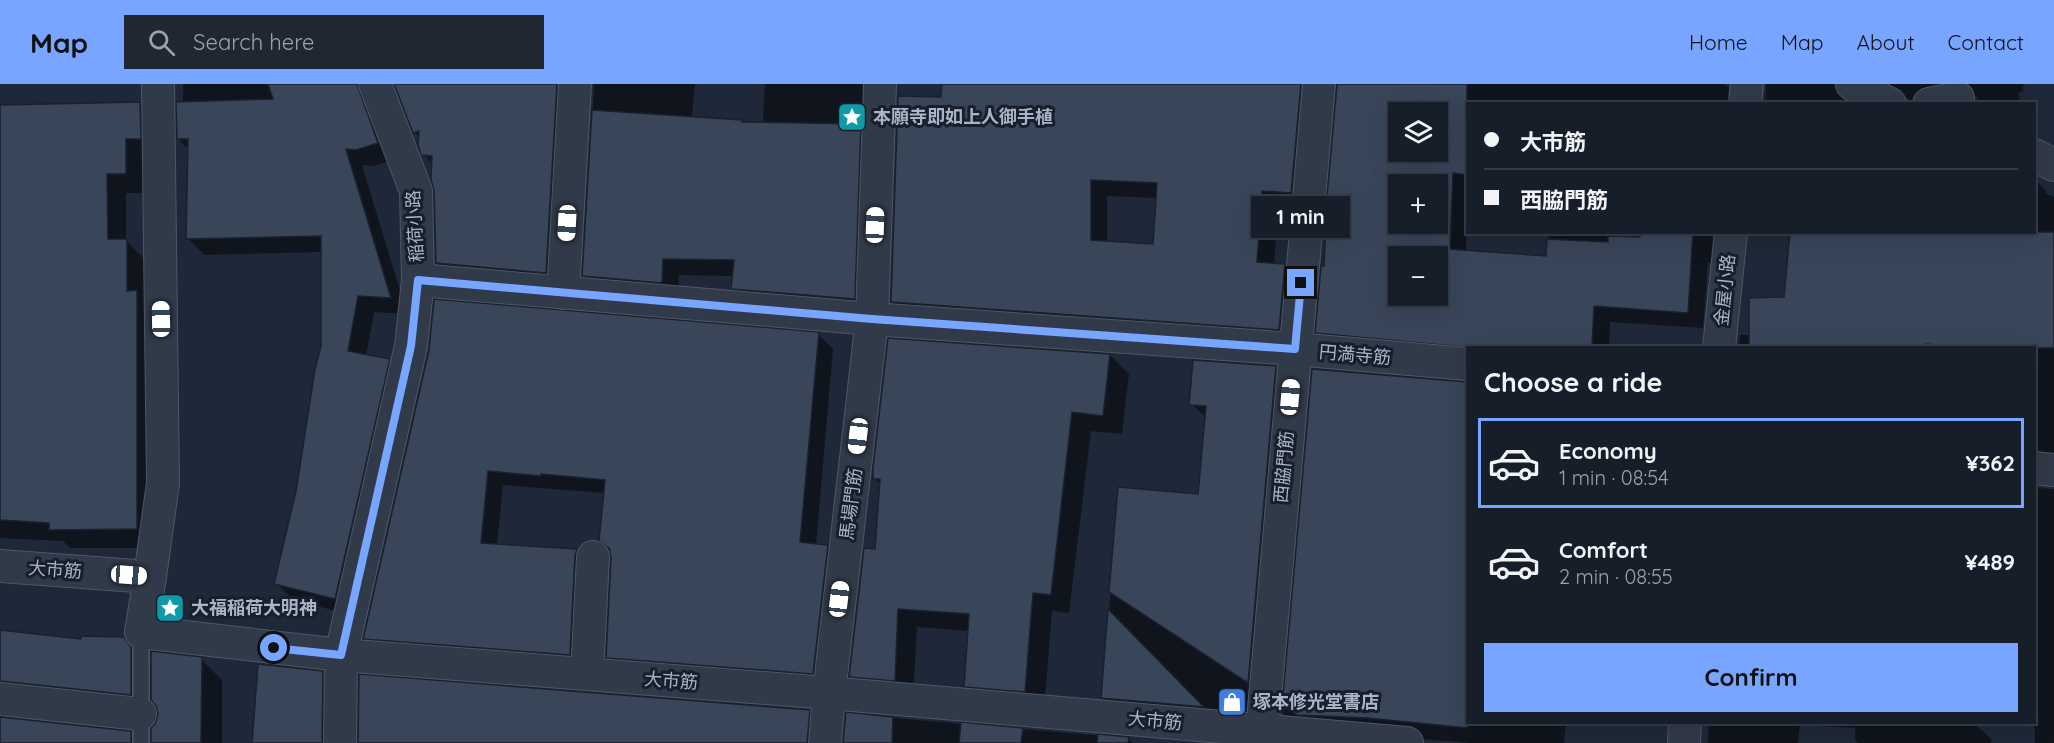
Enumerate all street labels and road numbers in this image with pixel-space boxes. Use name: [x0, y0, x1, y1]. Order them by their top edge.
street label: 稲荷小路: [401, 189, 428, 263]
street label: 金屋小路: [1709, 253, 1740, 327]
street label: 円満寺筋: [1318, 340, 1392, 369]
street label: 西脇門筋: [1269, 430, 1298, 504]
street label: 馬場門筋: [835, 467, 866, 541]
street label: 大市筋: [27, 556, 83, 583]
street label: 大市筋: [643, 667, 699, 694]
street label: 大市筋: [1127, 707, 1183, 734]

